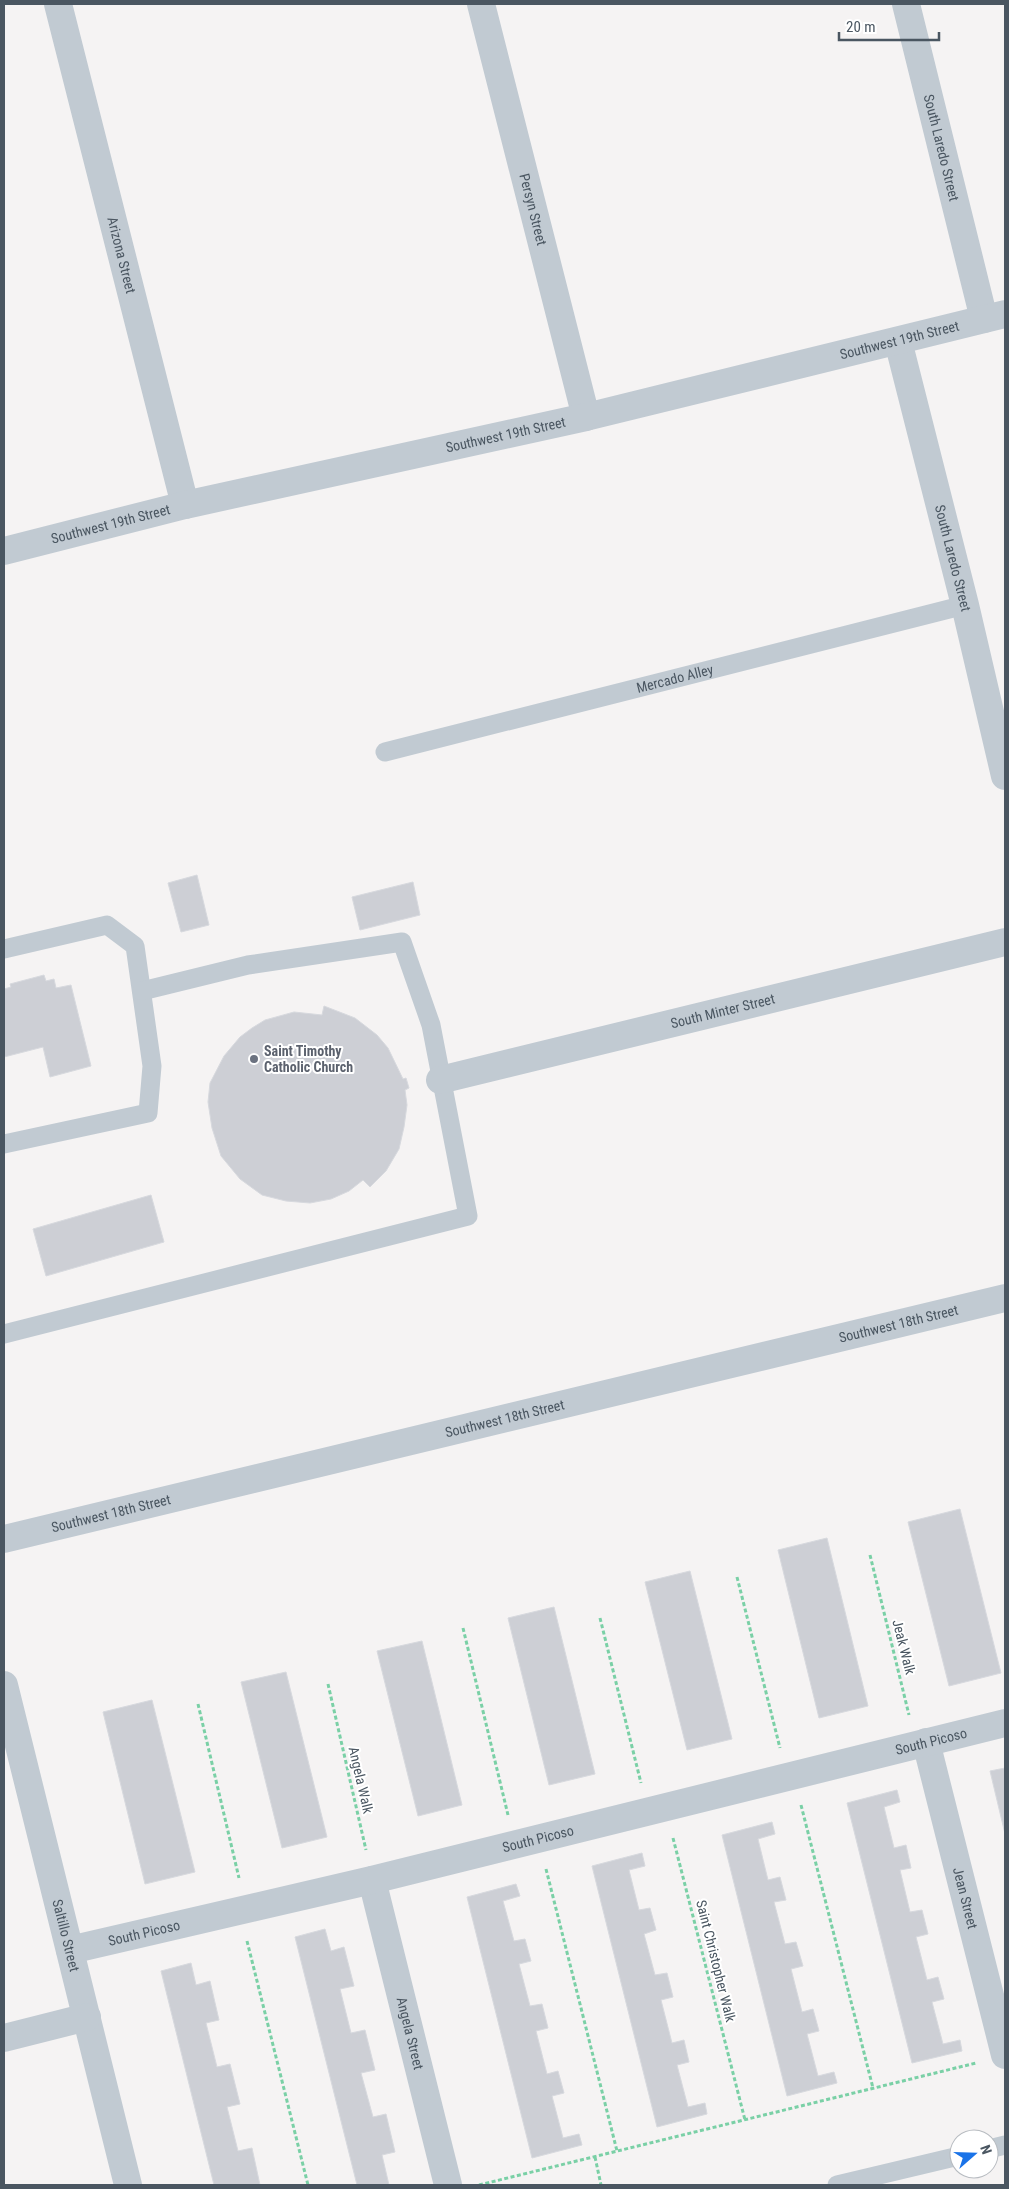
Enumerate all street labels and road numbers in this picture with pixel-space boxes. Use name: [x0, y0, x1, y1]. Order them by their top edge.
street label: South Laredo Street: [921, 93, 962, 203]
street label: Persyn Street: [516, 172, 550, 247]
street label: Arizona Street: [104, 215, 139, 295]
street label: Southwest 19th Street: [838, 318, 961, 362]
street label: Southwest 19th Street: [444, 414, 567, 456]
street label: Southwest 19th Street: [49, 501, 172, 547]
street label: South Laredo Street: [932, 503, 974, 613]
street label: Mercado Alley: [635, 661, 715, 696]
street label: South Minter Street: [669, 991, 776, 1031]
street label: Southwest 18th Street: [837, 1302, 960, 1346]
street label: Southwest 18th Street: [443, 1396, 566, 1441]
street label: Southwest 18th Street: [50, 1491, 172, 1535]
street label: Jeak Walk: [889, 1618, 919, 1677]
street label: South Picoso: [894, 1725, 968, 1758]
street label: Angela Walk: [346, 1745, 377, 1816]
street label: South Picoso: [501, 1822, 575, 1855]
street label: Jean Street: [950, 1866, 981, 1931]
street label: Saltillo Street: [49, 1898, 83, 1973]
street label: Saint Christopher Walk: [693, 1898, 739, 2024]
street label: South Picoso: [107, 1917, 181, 1949]
street label: Angela Street: [393, 1995, 427, 2071]

